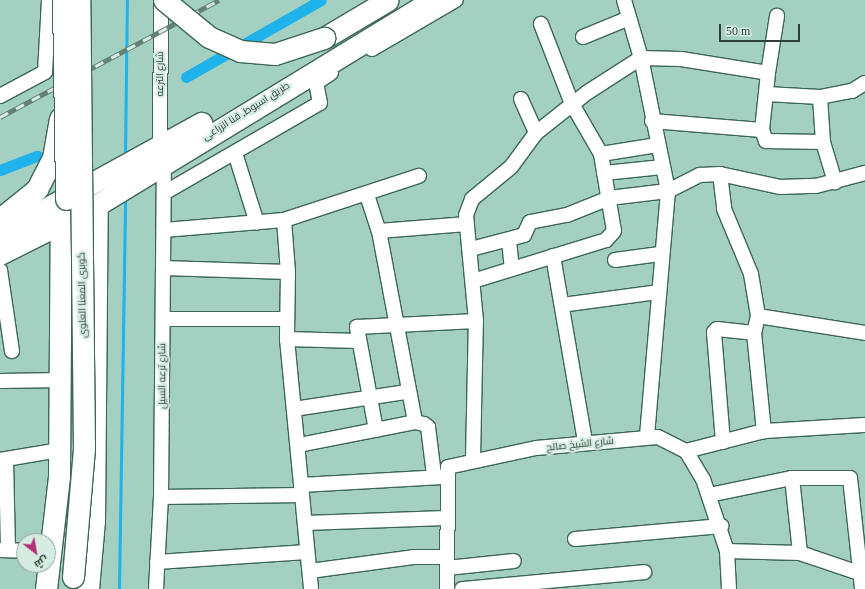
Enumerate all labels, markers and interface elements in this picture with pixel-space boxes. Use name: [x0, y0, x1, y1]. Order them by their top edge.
scale bar: [721, 16, 802, 42]
text: 50 m: [726, 24, 750, 38]
street label: شارع الترعه: [154, 52, 166, 96]
street label: طريق اسيوط, قنا الزراعى: [200, 79, 292, 143]
street label: كوبرى المعنا العلوى: [75, 252, 89, 338]
street label: شارع ترعه السيل: [156, 343, 168, 409]
street label: شارع الشيخ صالح: [546, 434, 614, 454]
north arrow: [16, 533, 56, 573]
text: ش: [33, 554, 51, 571]

